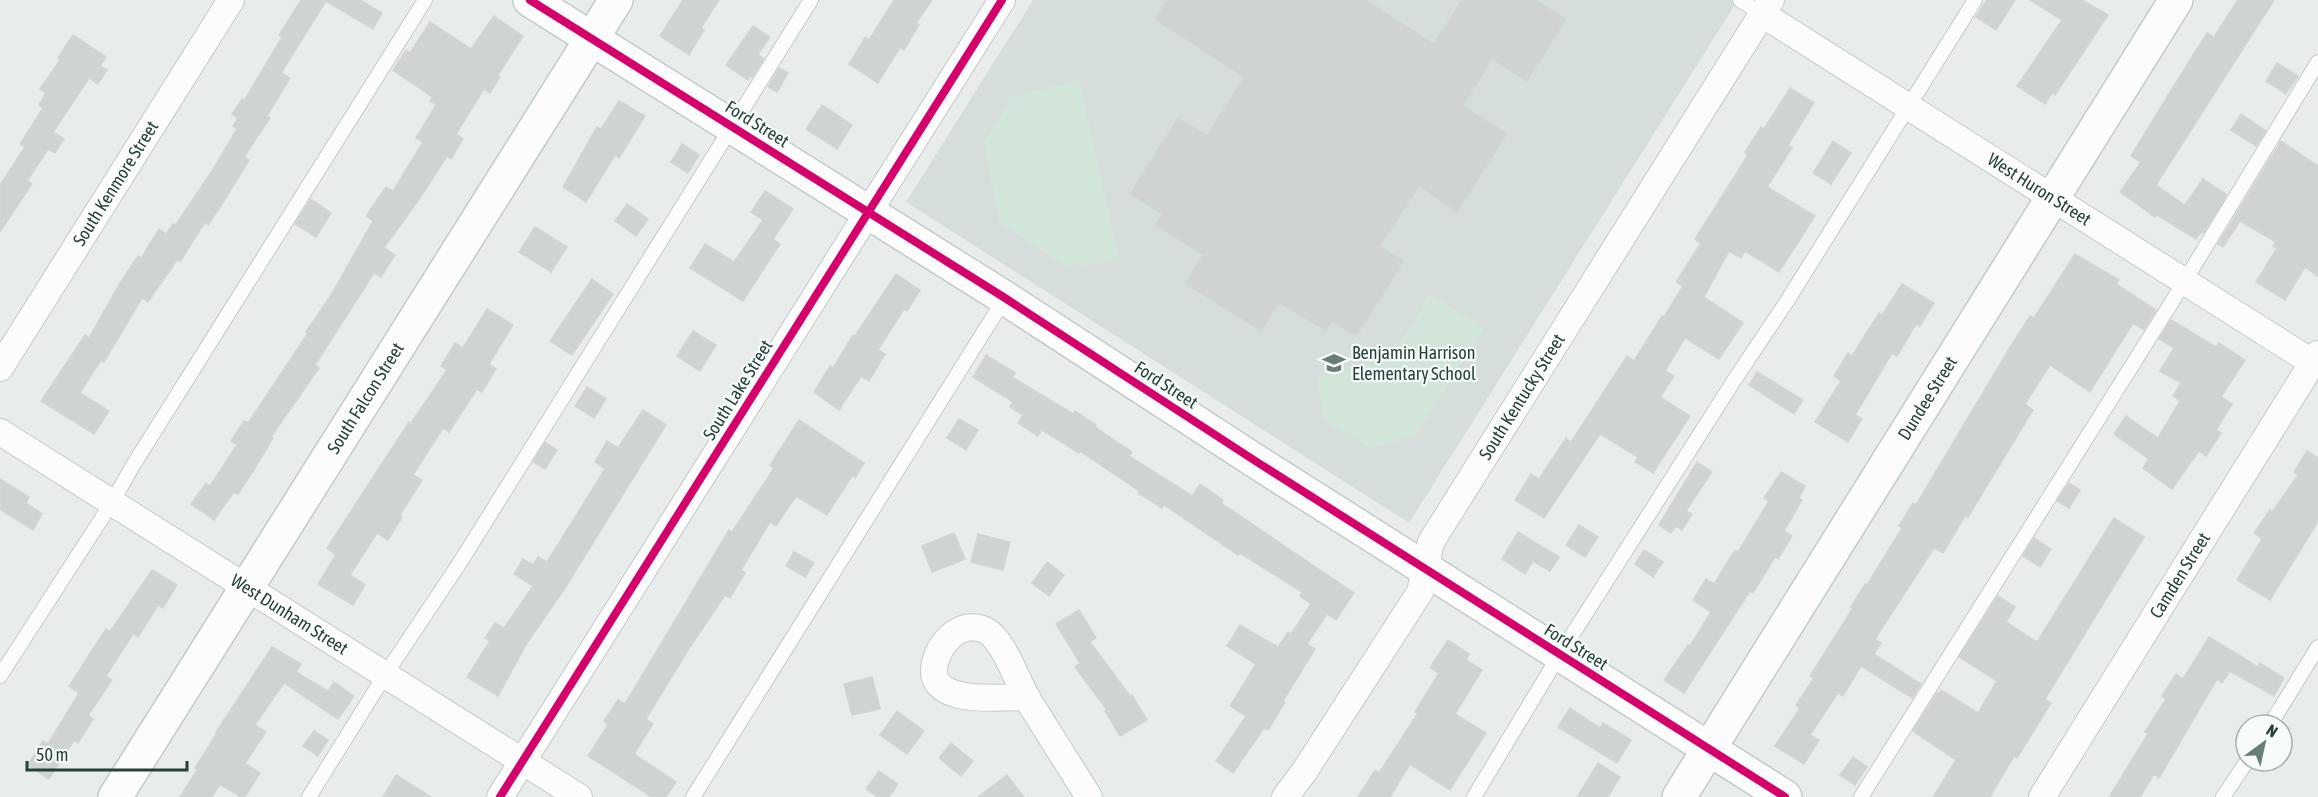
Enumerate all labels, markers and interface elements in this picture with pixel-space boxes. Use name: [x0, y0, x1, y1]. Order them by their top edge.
street label: Ford Street: [722, 96, 793, 151]
street label: South Kenmore Street: [68, 117, 163, 249]
street label: West Huron Street: [1984, 148, 2095, 230]
street label: South Kentucky Street: [1474, 330, 1569, 463]
street label: South Lake Street: [698, 336, 777, 444]
street label: South Falcon Street: [323, 339, 408, 457]
place label: Benjamin Harrison Elementary School: [1352, 342, 1476, 384]
school or university icon: Benjamin Harrison Elementary School: [1321, 350, 1347, 376]
street label: Dundee Street: [1893, 352, 1961, 444]
street label: Ford Street: [1131, 356, 1202, 413]
street label: Camden Street: [2145, 529, 2214, 622]
street label: West Dunham Street: [227, 569, 352, 659]
street label: Ford Street: [1541, 619, 1612, 674]
north arrow: [2234, 713, 2294, 773]
text: N: [2263, 720, 2281, 741]
scale bar: [27, 734, 188, 772]
text: 50 m: [36, 744, 68, 765]

